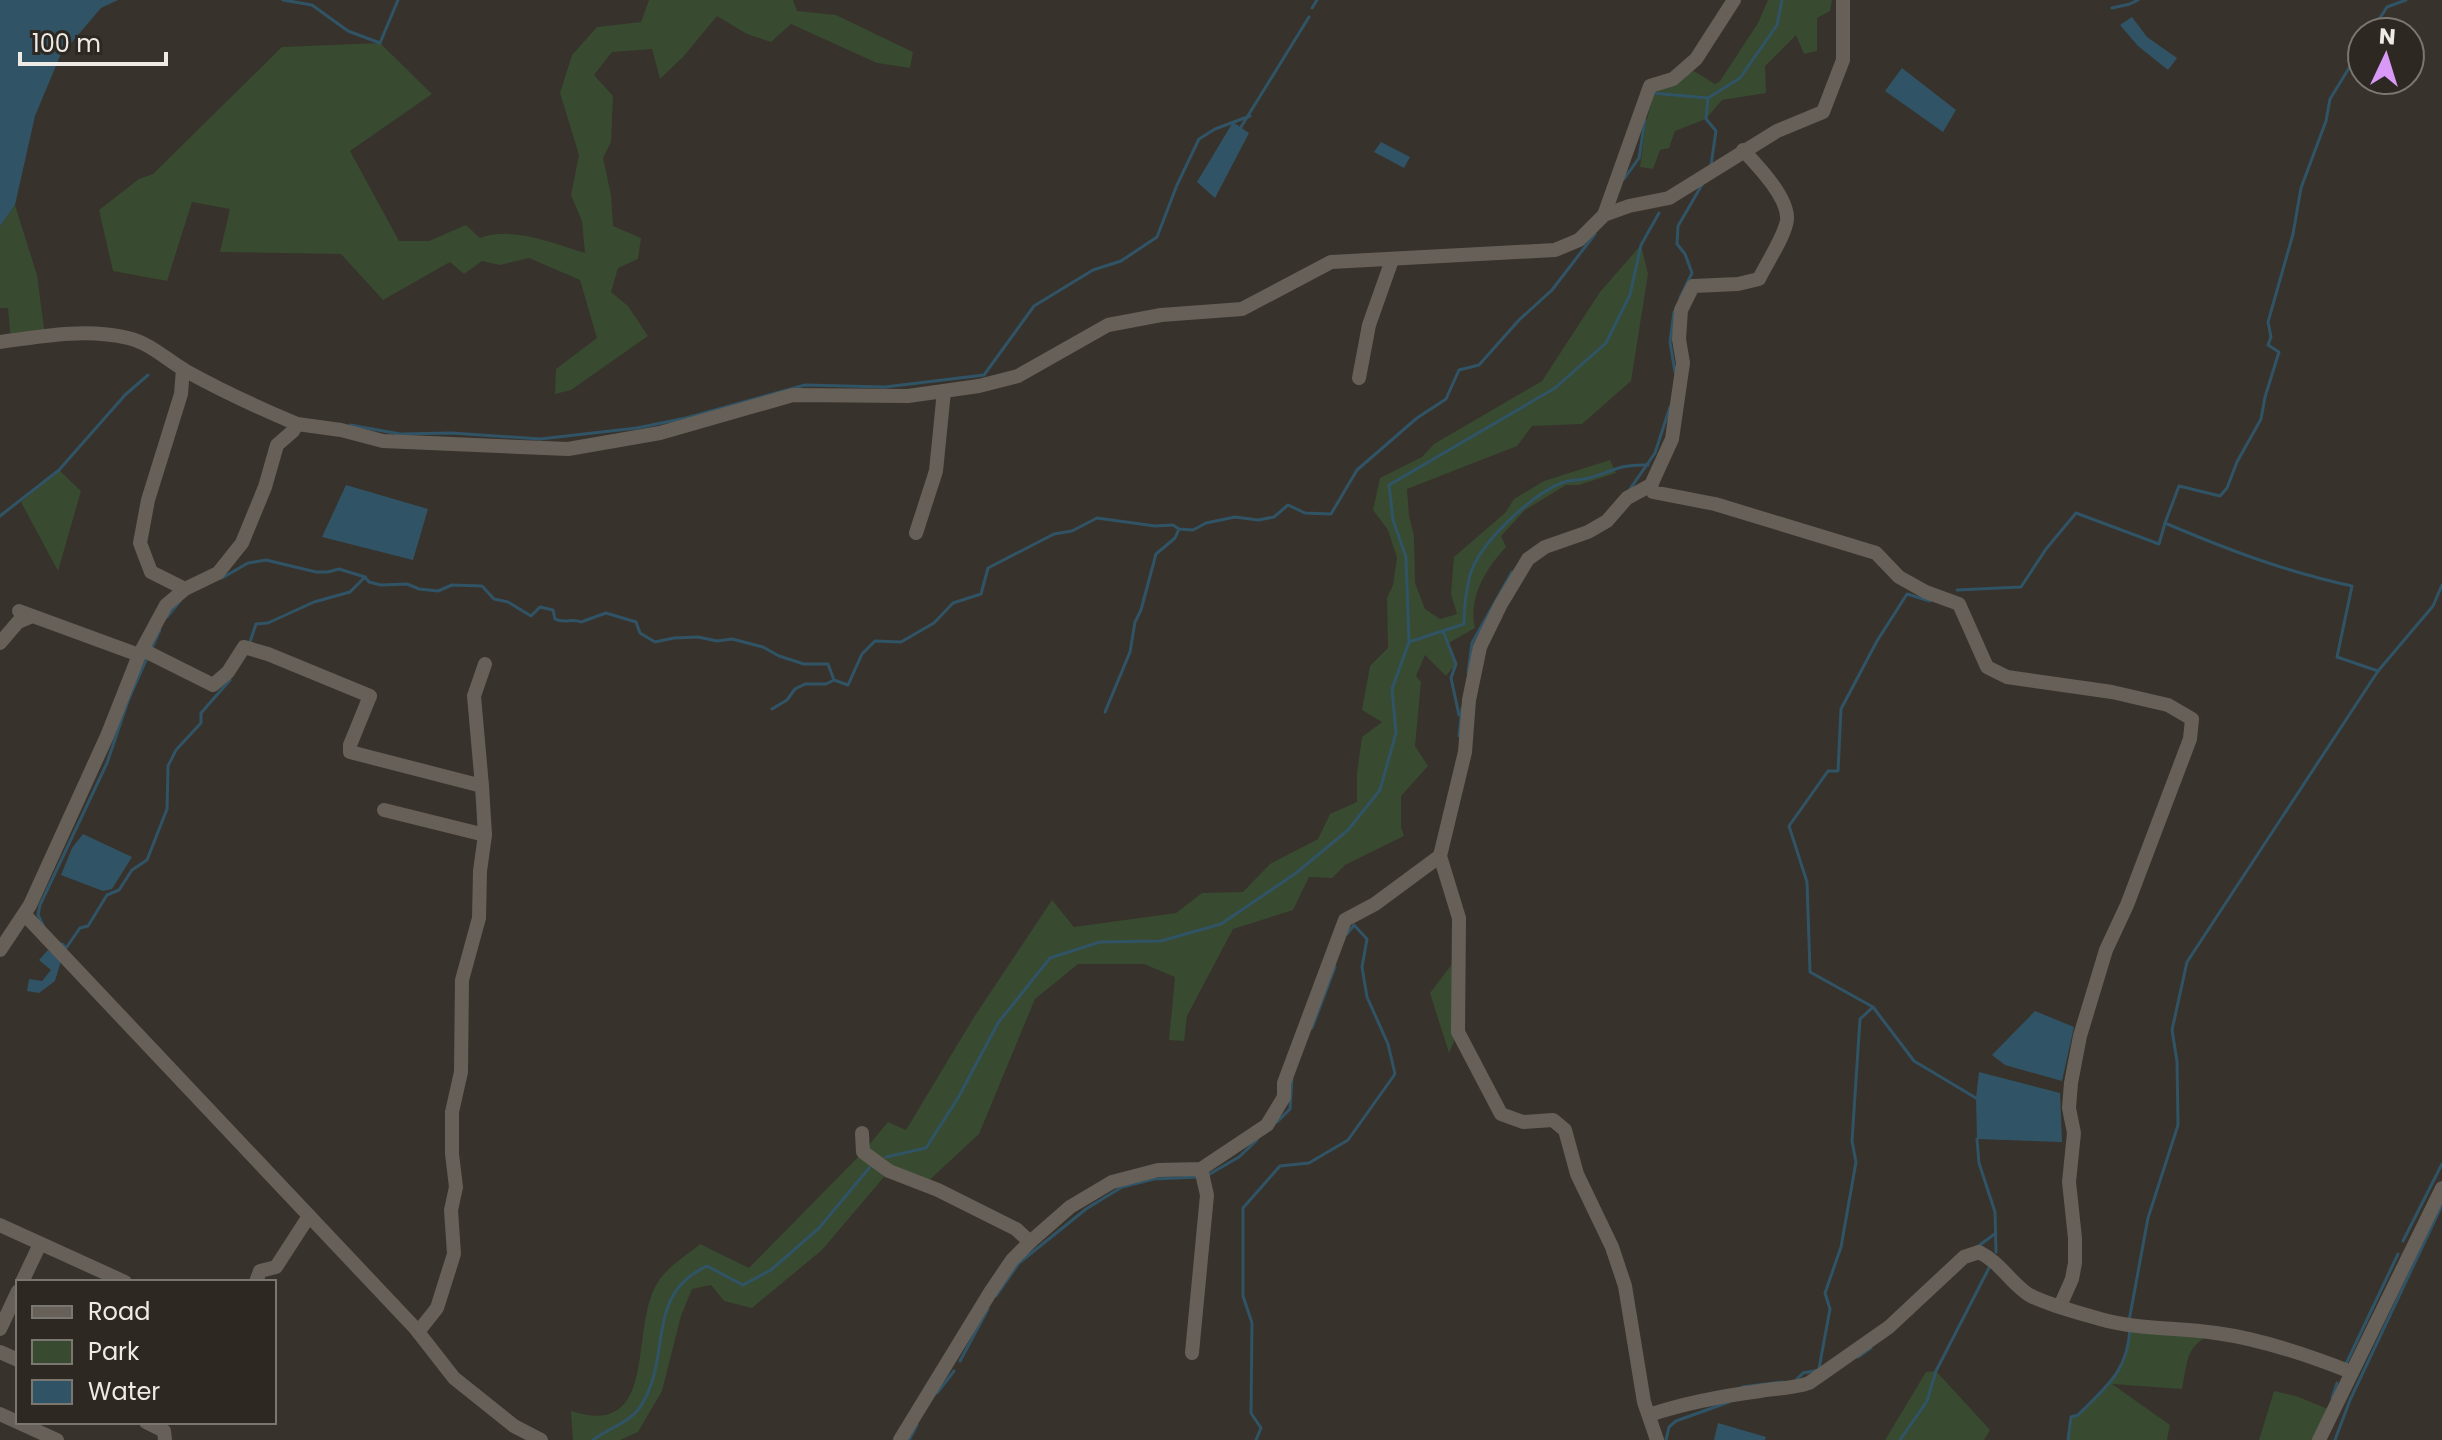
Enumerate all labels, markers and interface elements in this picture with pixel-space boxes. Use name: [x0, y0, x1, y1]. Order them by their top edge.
scale bar: [20, 16, 166, 66]
north arrow: [2346, 16, 2426, 96]
text: N: [2378, 21, 2397, 53]
text: 100 m: [32, 27, 101, 60]
legend: [16, 1280, 276, 1424]
text: Road: [88, 1295, 150, 1328]
text: Park: [88, 1335, 140, 1368]
text: Water: [88, 1375, 160, 1408]

